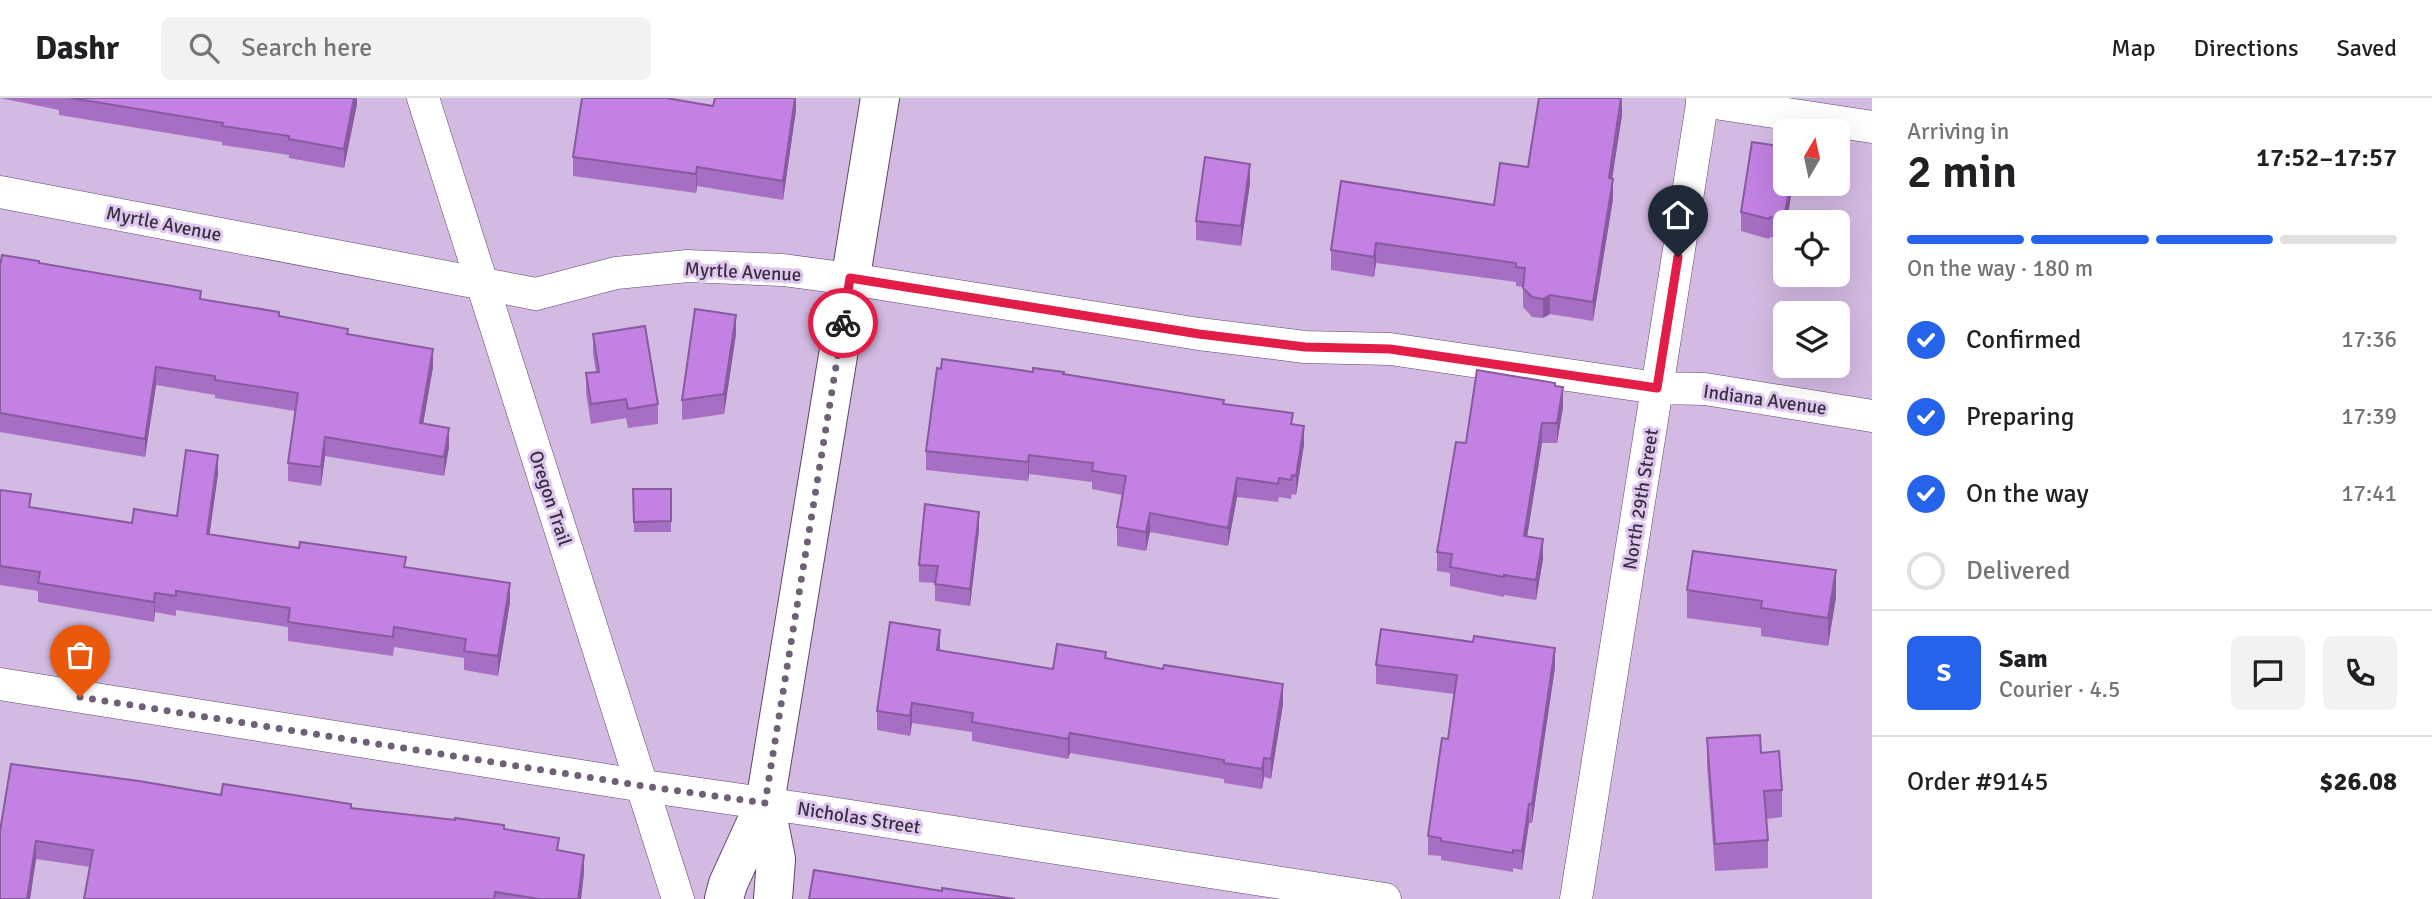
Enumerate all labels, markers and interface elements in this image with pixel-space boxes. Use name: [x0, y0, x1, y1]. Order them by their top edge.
search box: [161, 17, 651, 80]
text: Dashr: [35, 28, 119, 69]
icon: search: [185, 29, 223, 67]
text: Search here: [241, 32, 372, 64]
text: Map: [2111, 33, 2156, 63]
text: Directions: [2194, 33, 2299, 63]
text: Saved: [2337, 33, 2397, 63]
text: Arriving in: [1907, 117, 2009, 146]
north arrow: [1773, 119, 1850, 196]
map controls: [1773, 119, 1850, 378]
text: 17:52–17:57: [2256, 142, 2397, 174]
text: 2 min: [1907, 144, 2017, 200]
pin: [1648, 185, 1708, 257]
icon: home: [1659, 196, 1697, 234]
street label: Myrtle Avenue: [104, 201, 223, 247]
button: locate: [1773, 210, 1850, 287]
text: On the way · 180 m: [1907, 254, 2093, 283]
street label: Myrtle Avenue: [684, 257, 802, 287]
courier: [808, 288, 878, 358]
button: layers: [1773, 301, 1850, 378]
icon: bike: [824, 304, 862, 342]
icon: check: [1907, 321, 1945, 359]
text: Confirmed: [1966, 324, 2081, 356]
text: 17:36: [2341, 325, 2397, 354]
street label: Indiana Avenue: [1702, 379, 1828, 421]
icon: check: [1907, 398, 1945, 436]
text: Preparing: [1966, 401, 2074, 433]
text: 17:39: [2341, 402, 2397, 431]
street label: North 29th Street: [1618, 427, 1664, 571]
street label: Oregon Trail: [523, 448, 577, 549]
icon: check: [1907, 475, 1945, 513]
text: On the way: [1966, 478, 2089, 510]
text: 17:41: [2341, 479, 2397, 508]
text: Delivered: [1966, 555, 2071, 587]
pin: [50, 625, 110, 697]
icon: bag: [61, 636, 99, 674]
button: chat: [2231, 636, 2305, 710]
button: phone: [2323, 636, 2397, 710]
text: Sam: [1999, 643, 2048, 675]
text: S: [1937, 657, 1951, 689]
text: Courier · 4.5: [1999, 675, 2120, 704]
text: Order #9145: [1907, 766, 2048, 798]
text: $26.08: [2319, 766, 2397, 798]
street label: Nicholas Street: [795, 796, 923, 840]

